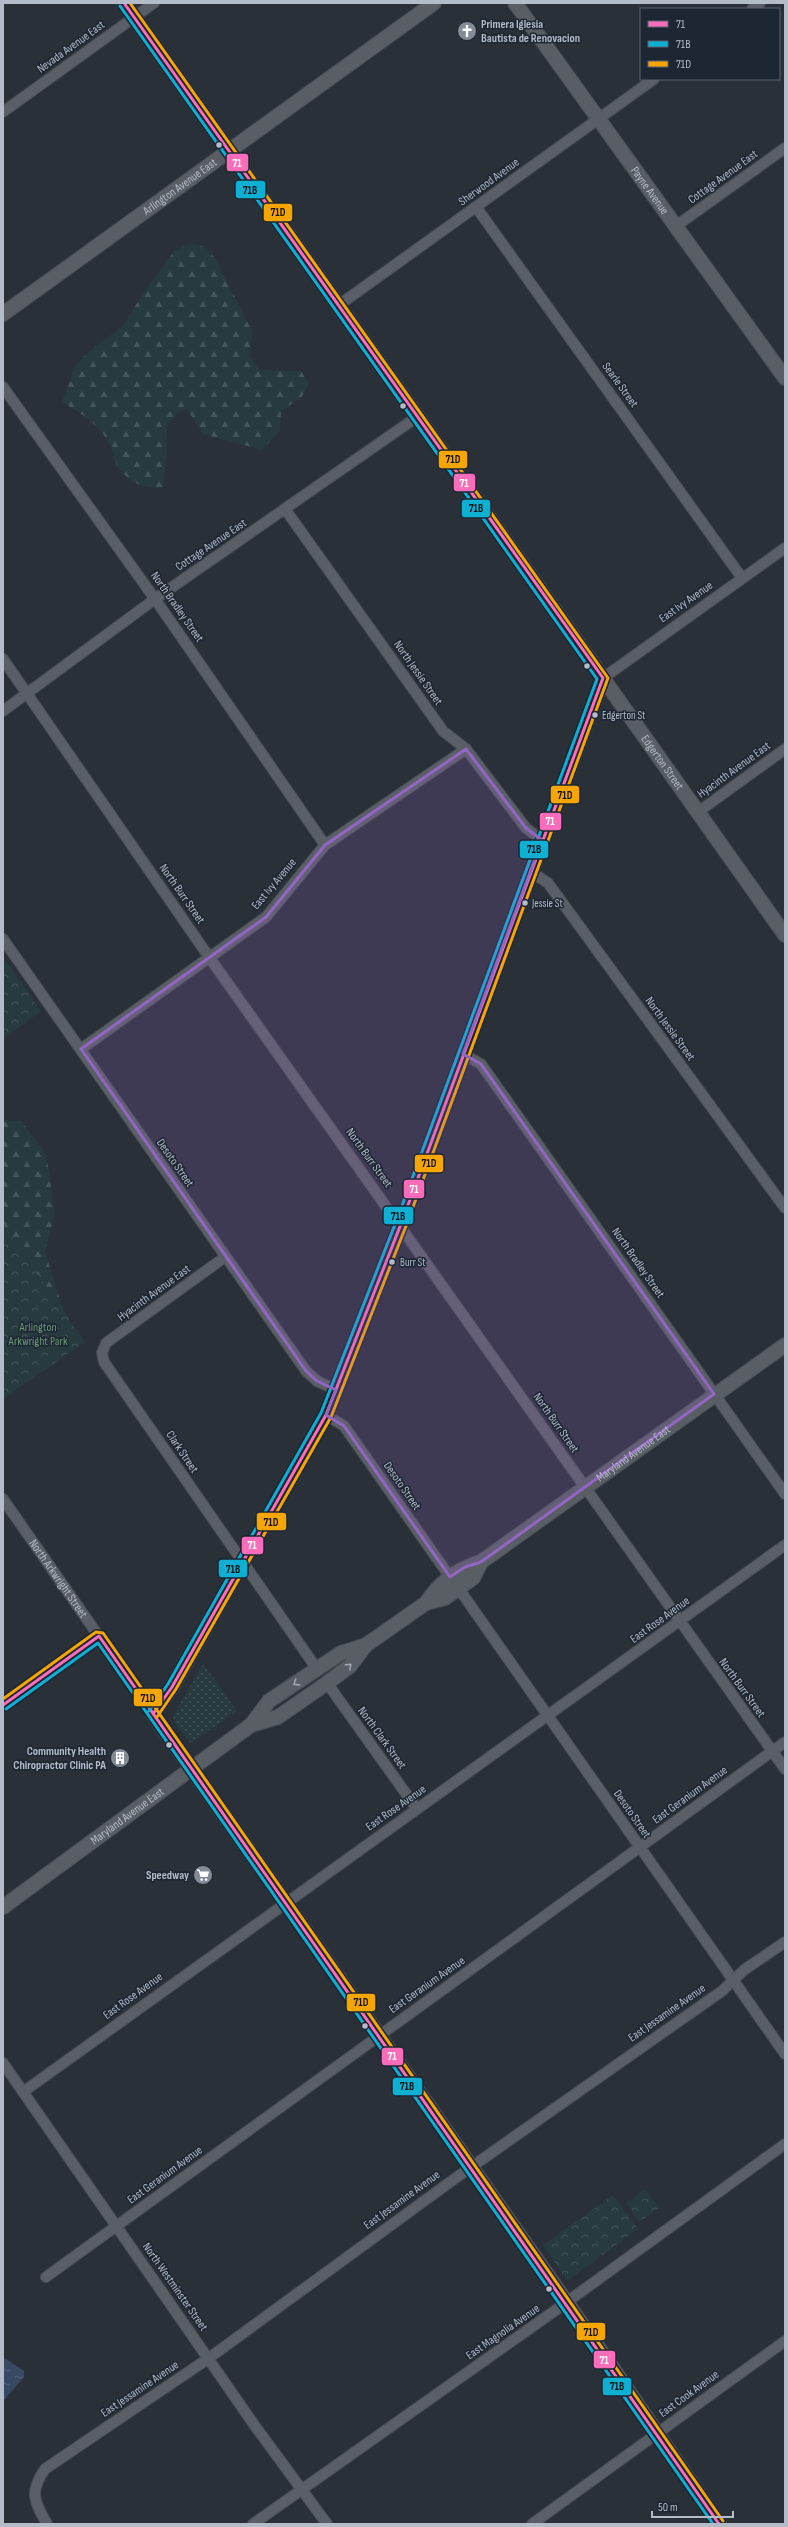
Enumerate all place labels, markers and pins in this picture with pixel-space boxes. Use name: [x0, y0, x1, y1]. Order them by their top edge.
place label: Primera Iglesia Bautista de Renovacion: [481, 17, 580, 46]
church icon: Primera Iglesia Bautista de Renovacion: [456, 20, 478, 42]
unlabelled marker: [214, 140, 224, 150]
unlabelled marker: [398, 401, 408, 411]
unlabelled marker: [582, 661, 592, 671]
place label: Edgerton St: [602, 709, 646, 722]
marker: Edgerton St: [590, 710, 600, 720]
place label: Jessie St: [531, 897, 563, 910]
marker: Jessie St: [520, 898, 530, 908]
place label: Burr St: [400, 1256, 426, 1269]
marker: Burr St: [387, 1257, 397, 1267]
unlabelled marker: [164, 1740, 174, 1750]
place label: Community Health Chiropractor Clinic PA: [13, 1744, 106, 1773]
building icon: Community Health Chiropractor Clinic PA: [109, 1747, 131, 1769]
supermarket icon: Speedway: [192, 1864, 214, 1886]
place label: Speedway: [146, 1868, 189, 1883]
unlabelled marker: [360, 2021, 370, 2031]
unlabelled marker: [544, 2284, 554, 2294]

